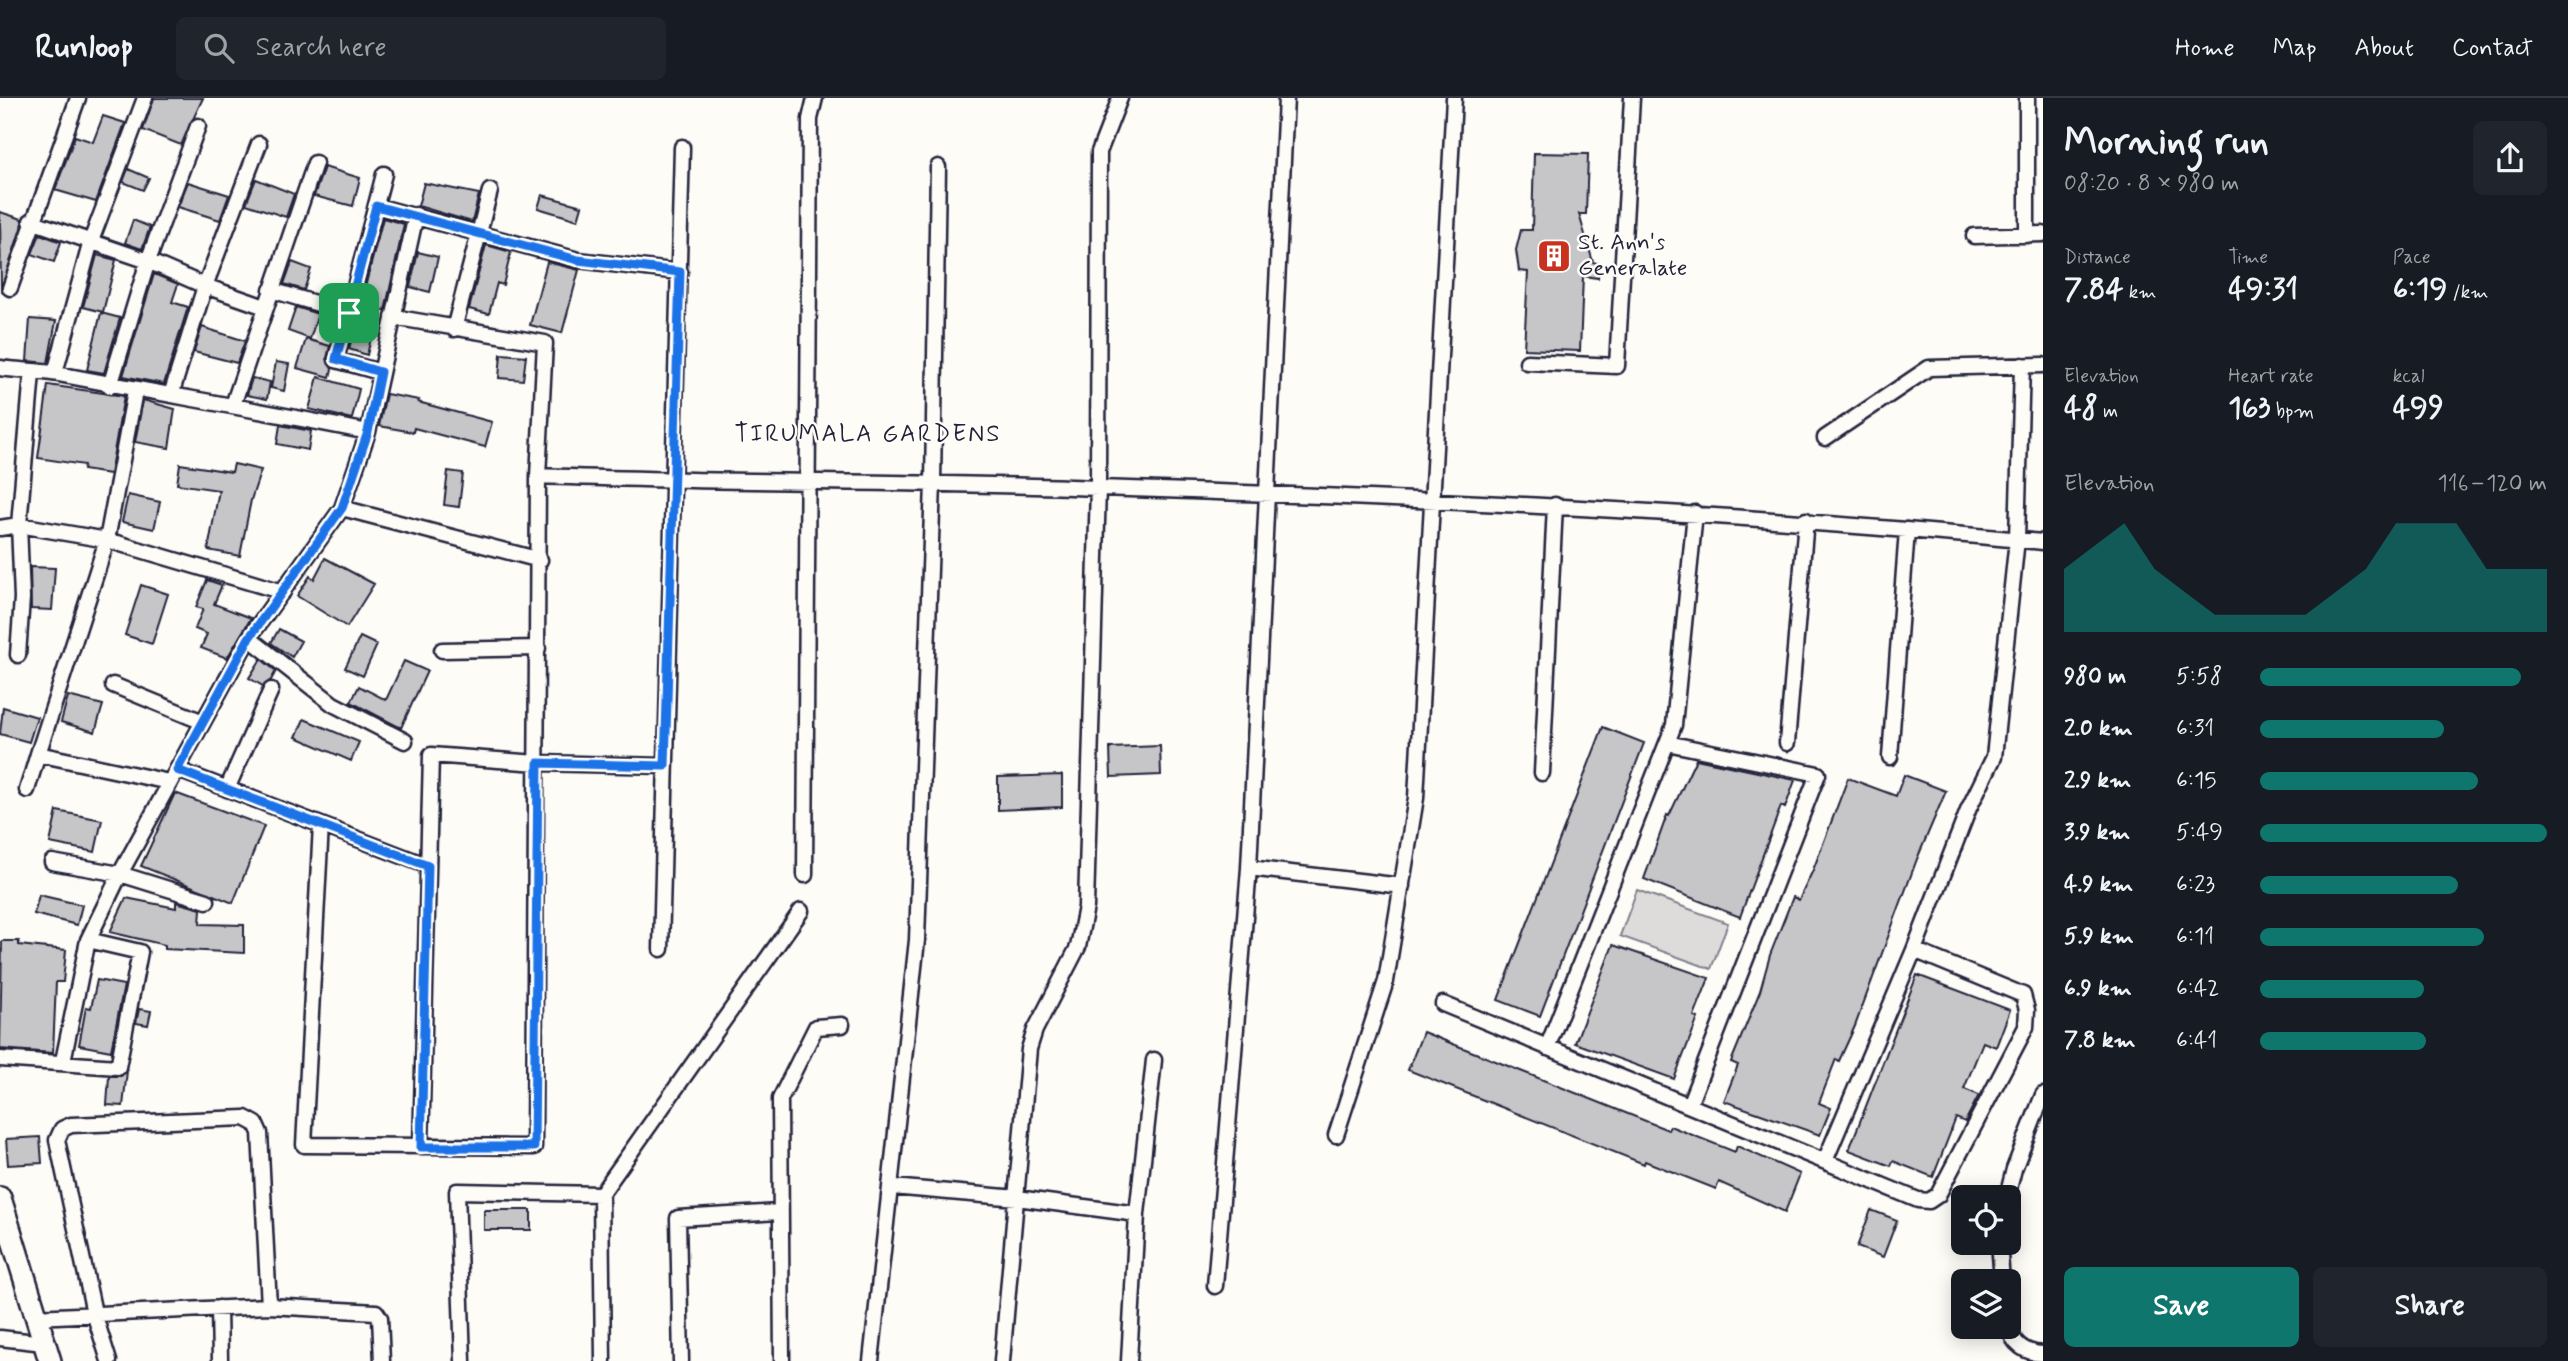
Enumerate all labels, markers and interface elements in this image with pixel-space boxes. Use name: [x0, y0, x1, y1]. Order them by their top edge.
search box: [176, 17, 666, 80]
text: Runloop: [35, 26, 134, 70]
icon: search: [200, 29, 238, 67]
text: Search here: [256, 31, 386, 65]
text: Home: [2175, 33, 2235, 64]
text: Map: [2273, 33, 2317, 64]
text: About: [2355, 33, 2414, 64]
text: Contact: [2452, 33, 2533, 64]
text: Morning run: [2064, 118, 2269, 167]
button: share: [2473, 121, 2547, 195]
text: 08:20 · 8 × 980 m: [2064, 169, 2239, 199]
place label: St. Ann's Generalate: [1578, 228, 1687, 284]
building icon: St. Ann's Generalate: [1535, 237, 1573, 275]
text: Distance: [2064, 245, 2131, 270]
text: Time: [2228, 245, 2268, 270]
text: Pace: [2393, 245, 2430, 270]
text: 7.84: [2064, 270, 2124, 309]
text: 49:31: [2228, 270, 2298, 309]
text: 6:19: [2393, 270, 2447, 309]
text: km: [2124, 280, 2156, 305]
text: /km: [2447, 280, 2488, 305]
pin: [319, 283, 379, 343]
icon: arrive: [330, 294, 368, 332]
text: Elevation: [2064, 364, 2139, 389]
text: Heart rate: [2228, 364, 2314, 389]
text: kcal: [2393, 364, 2425, 389]
text: 48: [2064, 389, 2098, 428]
text: 163: [2228, 389, 2271, 428]
text: 499: [2393, 389, 2444, 428]
text: m: [2098, 399, 2118, 424]
text: bpm: [2271, 399, 2314, 424]
district label: TIRUMALA GARDENS: [734, 419, 1002, 450]
text: Elevation: [2064, 469, 2155, 499]
text: 116–120 m: [2438, 469, 2547, 499]
text: 980 m: [2064, 662, 2126, 692]
text: 5:58: [2176, 662, 2222, 692]
text: 2.0 km: [2064, 714, 2133, 744]
text: 6:31: [2176, 714, 2214, 744]
text: 2.9 km: [2064, 766, 2131, 796]
text: 6:15: [2176, 766, 2216, 796]
text: 3.9 km: [2064, 818, 2130, 848]
text: 5:49: [2176, 818, 2223, 848]
text: 4.9 km: [2064, 870, 2133, 900]
text: 6:23: [2176, 870, 2215, 900]
text: 5.9 km: [2064, 922, 2134, 952]
text: 6:11: [2176, 922, 2214, 952]
text: 6.9 km: [2064, 974, 2132, 1004]
text: 6:42: [2176, 974, 2219, 1004]
text: 7.8 km: [2064, 1026, 2135, 1056]
text: 6:41: [2176, 1026, 2217, 1056]
map controls: [1951, 1185, 2021, 1339]
button: locate: [1951, 1185, 2021, 1255]
button: Save: [2064, 1267, 2299, 1347]
button: Share: [2313, 1267, 2547, 1347]
button: layers: [1951, 1269, 2021, 1339]

